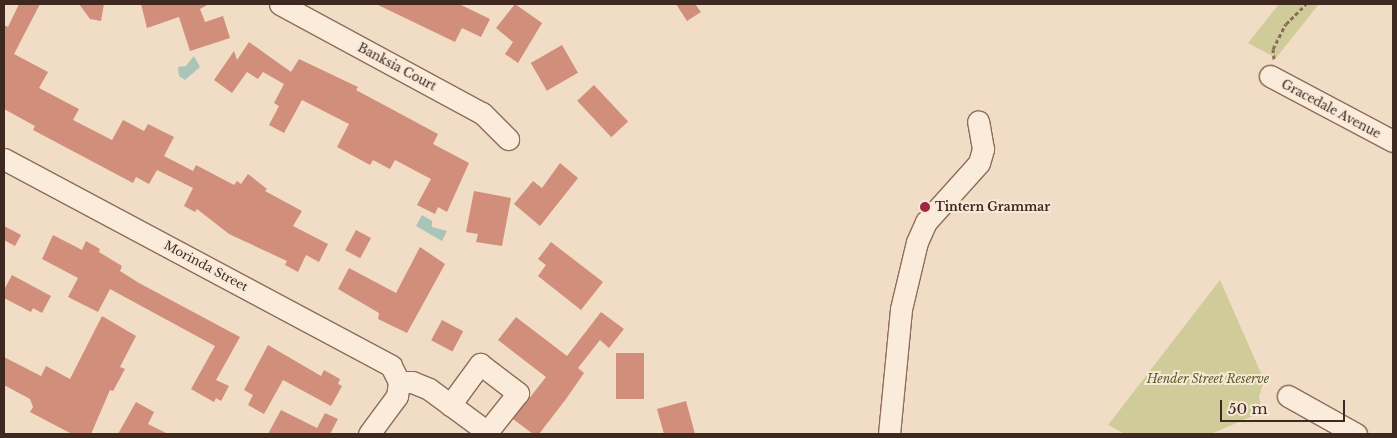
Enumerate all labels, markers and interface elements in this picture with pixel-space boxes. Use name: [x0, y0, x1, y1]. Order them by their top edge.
street label: Banksia Court: [355, 40, 439, 94]
street label: Gracedale Avenue: [1279, 77, 1383, 141]
place label: Tintern Grammar: [935, 200, 1050, 214]
marker: Tintern Grammar: [919, 201, 931, 213]
street label: Morinda Street: [162, 238, 250, 294]
park label: Hender Street Reserve: [1147, 372, 1269, 386]
scale bar: [1222, 390, 1347, 422]
text: 50 m: [1228, 399, 1268, 418]

